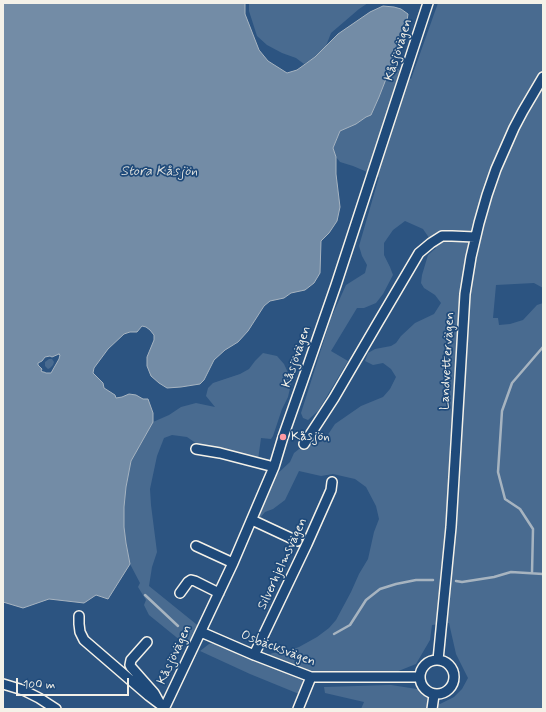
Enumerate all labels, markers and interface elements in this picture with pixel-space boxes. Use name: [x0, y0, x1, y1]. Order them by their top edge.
street label: Kåsjövägen: [382, 17, 416, 83]
water label: Stora Kåsjön: [120, 164, 198, 180]
street label: Landvettervägen: [438, 312, 458, 410]
street label: Kåsjövägen: [279, 324, 315, 390]
place label: Kåsjön: [291, 429, 330, 445]
marker: Kåsjön: [278, 432, 288, 442]
street label: Silverhjelmsvägen: [255, 516, 311, 612]
street label: Kåsjövägen: [154, 623, 196, 687]
street label: Osbäcksvägen: [238, 628, 318, 670]
scale bar: [18, 670, 131, 696]
text: 100 m: [23, 677, 55, 693]

